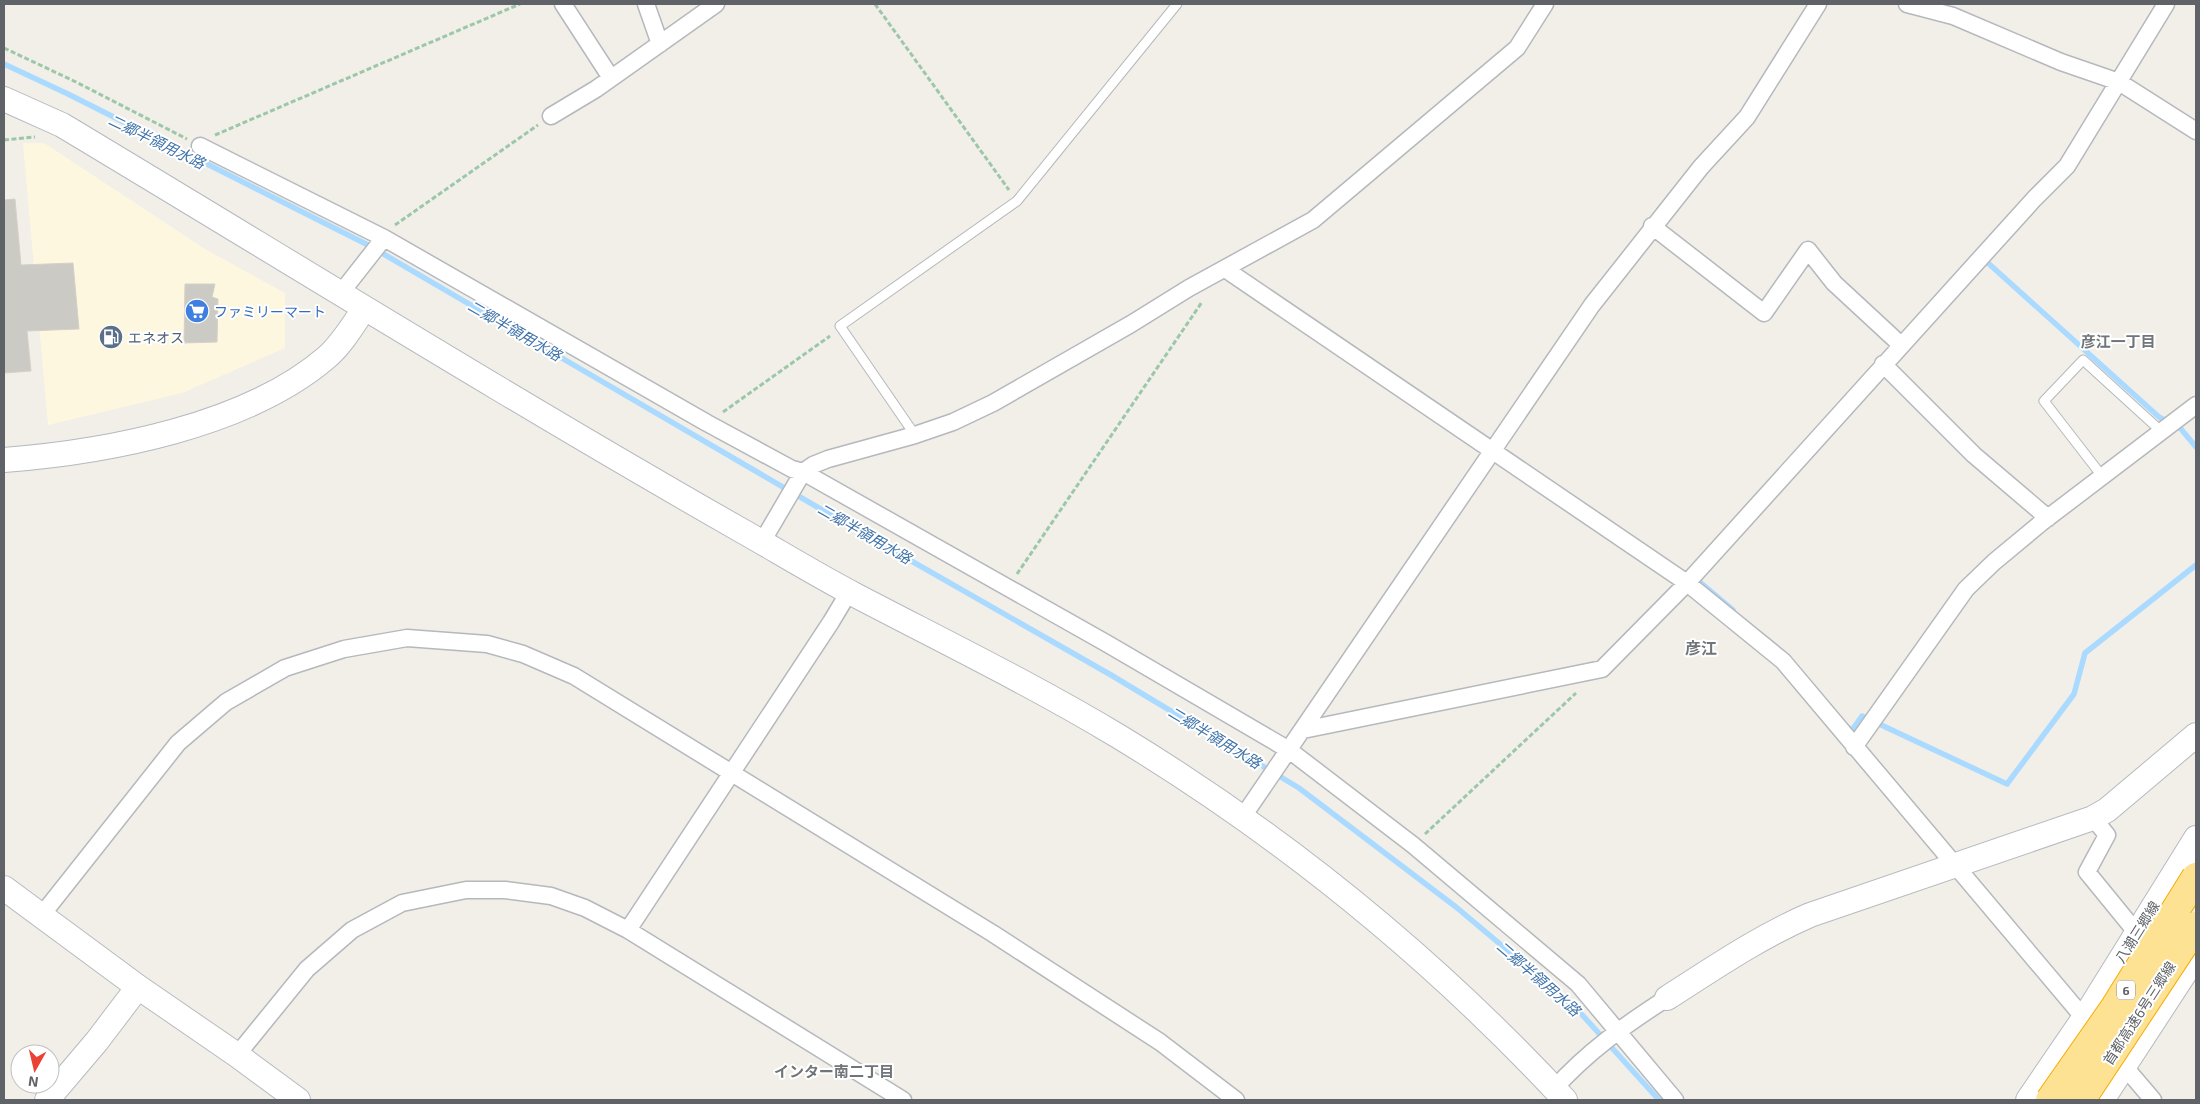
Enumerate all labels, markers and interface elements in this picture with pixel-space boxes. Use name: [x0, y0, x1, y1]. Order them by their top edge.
water label: 二郷半領用水路: [106, 110, 210, 173]
water label: 二郷半領用水路: [465, 296, 567, 365]
supermarket icon: ファミリーマート: [184, 298, 210, 324]
place label: ファミリーマート: [214, 303, 326, 320]
fuel station icon: エネオス: [98, 324, 124, 350]
place label: エネオス: [128, 329, 184, 346]
district label: 彦江一丁目: [2080, 332, 2156, 350]
water label: 二郷半領用水路: [815, 499, 917, 568]
district label: 彦江: [1685, 638, 1717, 657]
water label: 二郷半領用水路: [1165, 702, 1266, 773]
street label: 八潮三郷線: [2111, 898, 2163, 966]
water label: 二郷半領用水路: [1493, 937, 1586, 1021]
street label: 首都高速6号三郷線: [2099, 958, 2179, 1068]
road number: 6: [2117, 980, 2135, 1000]
north arrow: [10, 1044, 60, 1094]
district label: インター南二丁目: [774, 1062, 894, 1080]
text: N: [27, 1073, 39, 1091]

